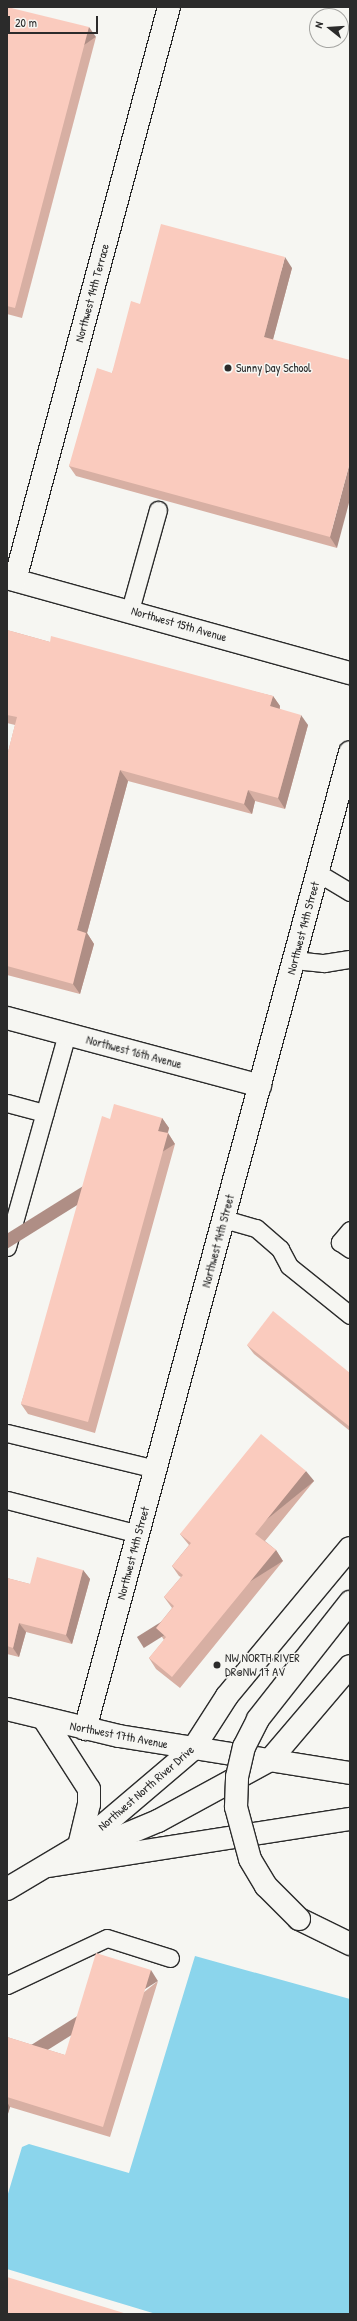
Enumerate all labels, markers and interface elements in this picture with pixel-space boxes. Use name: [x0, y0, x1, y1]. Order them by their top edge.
scale bar: [10, 8, 100, 34]
north arrow: [309, 8, 349, 48]
text: 20 m: [15, 14, 37, 31]
text: N: [311, 20, 326, 30]
street label: Northwest 14th Terrace: [72, 242, 112, 344]
place label: Sunny Day School: [236, 361, 311, 375]
marker: Sunny Day School: [223, 363, 233, 373]
street label: Northwest 15th Avenue: [130, 603, 228, 645]
street label: Northwest 14th Street: [284, 880, 322, 976]
street label: Northwest 16th Avenue: [85, 1032, 183, 1072]
street label: Northwest 14th Street: [199, 1193, 237, 1289]
street label: Northwest 14th Street: [114, 1505, 152, 1601]
place label: NW NORTH RIVER DR@NW 17 AV: [225, 1651, 300, 1679]
marker: NW NORTH RIVER DR@NW 17 AV: [212, 1660, 222, 1670]
street label: Northwest 17th Avenue: [69, 1718, 169, 1752]
street label: Northwest North River Drive: [95, 1742, 197, 1834]

